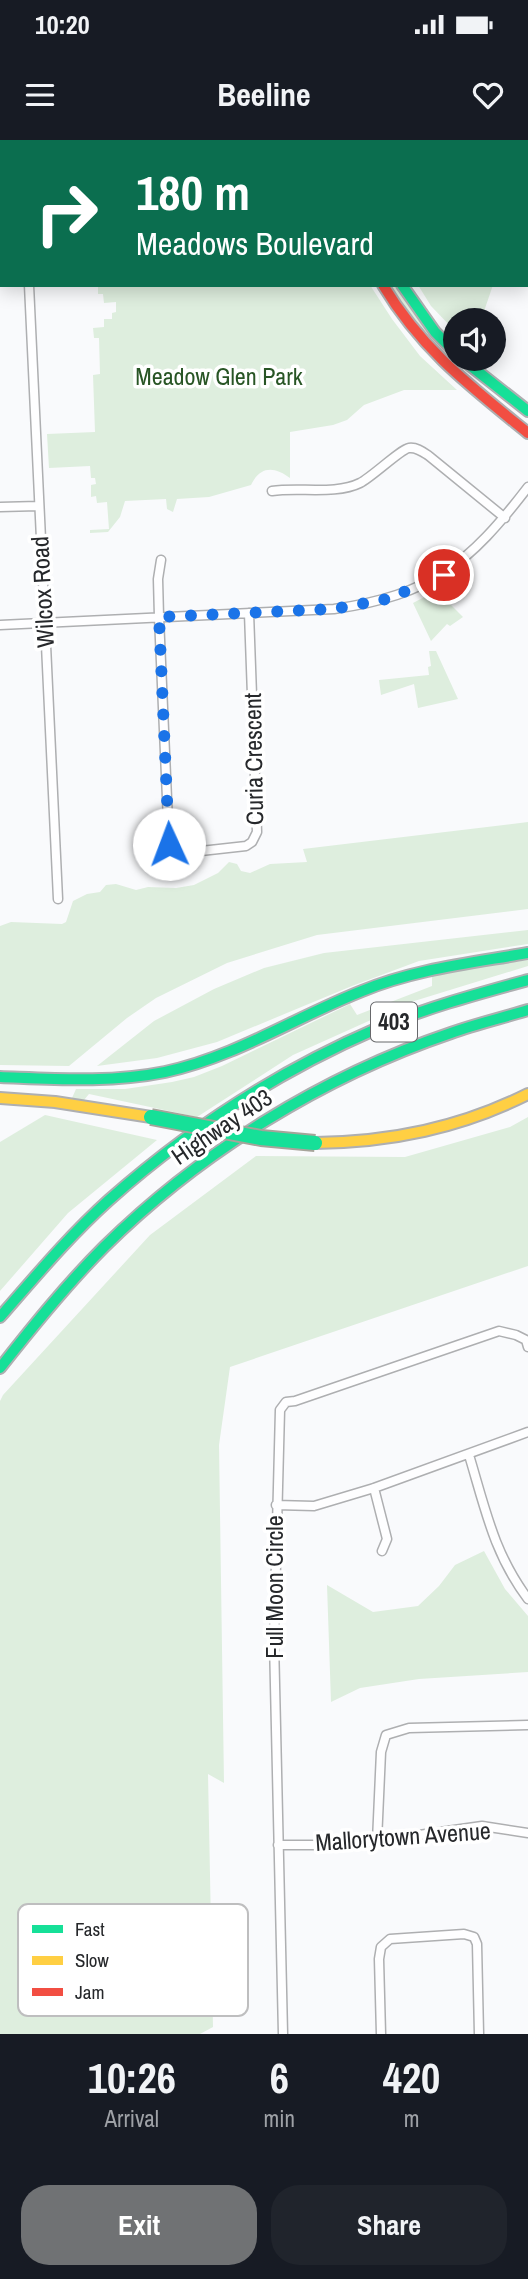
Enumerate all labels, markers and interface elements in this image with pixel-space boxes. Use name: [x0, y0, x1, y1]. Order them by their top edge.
text: 10:20: [35, 7, 90, 42]
text: Beeline: [217, 73, 311, 116]
icon: menu: [21, 76, 59, 114]
icon: heart: [469, 76, 507, 114]
text: 180 m: [136, 159, 250, 225]
icon: right: [21, 168, 112, 259]
text: Meadows Boulevard: [136, 222, 374, 265]
map controls: [443, 308, 506, 371]
button: sound: [443, 308, 506, 371]
park label: Meadow Glen Park: [135, 360, 303, 392]
street label: Wilcox Road: [23, 536, 61, 649]
pin: [414, 545, 474, 605]
icon: arrive: [425, 556, 463, 594]
street label: Curia Crescent: [236, 692, 270, 825]
position arrow: [132, 807, 206, 881]
road number: 403: [371, 1002, 417, 1042]
street label: Highway 403: [165, 1081, 278, 1172]
street label: Full Moon Circle: [258, 1515, 290, 1659]
street label: Mallorytown Avenue: [314, 1814, 492, 1858]
legend: [18, 1904, 248, 2016]
text: Fast: [75, 1916, 105, 1942]
text: Slow: [75, 1947, 110, 1973]
text: Jam: [75, 1979, 104, 2005]
text: 10:26: [88, 2050, 176, 2106]
text: 6: [270, 2050, 289, 2106]
text: 420: [383, 2050, 440, 2106]
text: Arrival: [105, 2103, 159, 2134]
text: min: [264, 2103, 295, 2134]
text: m: [404, 2103, 419, 2134]
button: Exit: [21, 2185, 257, 2265]
button: Share: [271, 2185, 507, 2265]

